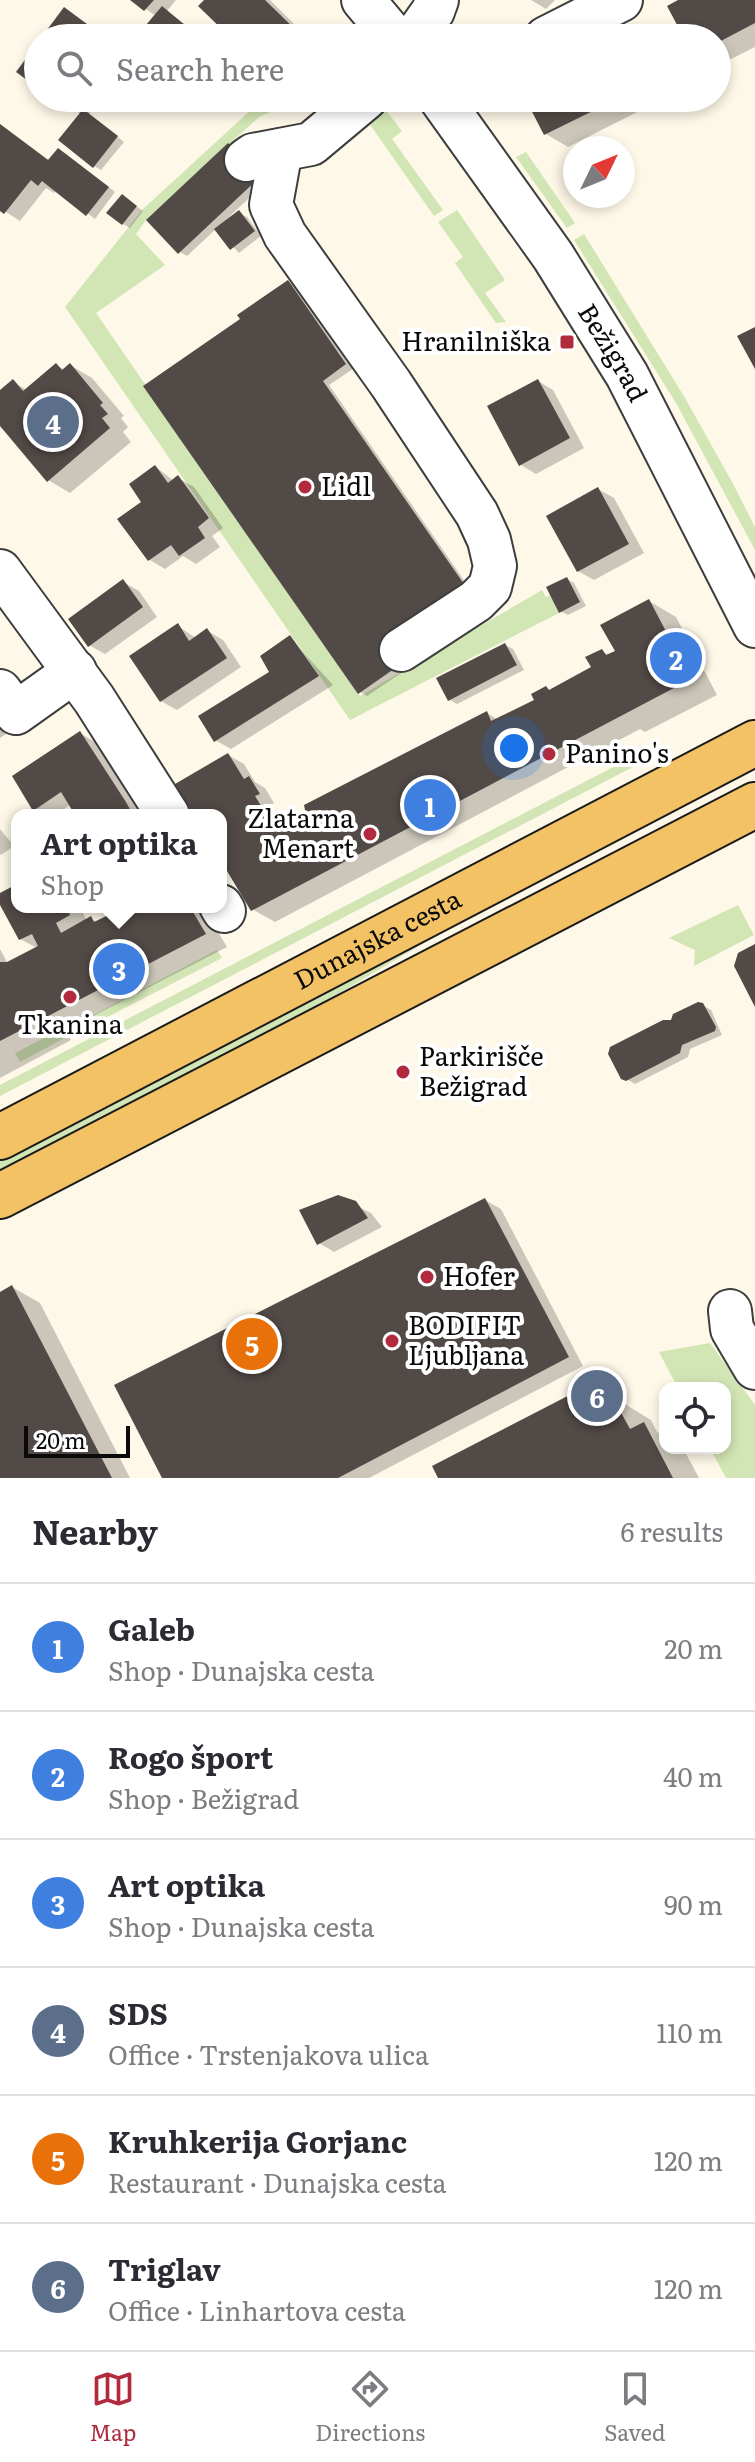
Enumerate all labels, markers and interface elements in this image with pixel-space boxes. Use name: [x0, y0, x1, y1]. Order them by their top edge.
search box: [24, 24, 731, 112]
icon: search: [52, 46, 96, 90]
text: Search here: [116, 46, 284, 90]
north arrow: [563, 136, 635, 208]
street label: Bežigrad: [570, 295, 659, 408]
place label: Hranilniška: [401, 320, 551, 359]
marker: Hranilniška: [558, 333, 576, 351]
pin: 4: [27, 392, 79, 452]
place label: Lidl: [321, 465, 371, 504]
marker: Lidl: [296, 478, 314, 496]
pin: 2: [650, 628, 702, 688]
your location: [494, 728, 534, 768]
place label: Panino's: [565, 732, 669, 771]
marker: Panino's: [540, 745, 558, 763]
pin: 1: [404, 775, 456, 835]
place label: Zlatarna Menart: [247, 797, 354, 866]
popup: [11, 809, 227, 913]
text: Art optika: [40, 820, 198, 864]
marker: Zlatarna Menart: [361, 825, 379, 843]
text: Shop: [40, 864, 104, 903]
street label: Dunajska cesta: [286, 878, 467, 998]
pin: 3: [93, 939, 145, 999]
marker: Tkanina: [61, 988, 79, 1006]
place label: Tkanina: [17, 1003, 123, 1042]
place label: Parkirišče Bežigrad: [419, 1035, 544, 1104]
marker: Parkirišče Bežigrad: [394, 1063, 412, 1081]
place label: Hofer: [443, 1255, 516, 1294]
marker: Hofer: [418, 1268, 436, 1286]
place label: BODIFIT Ljubljana: [408, 1304, 524, 1373]
pin: 5: [226, 1314, 278, 1374]
marker: BODIFIT Ljubljana: [383, 1332, 401, 1350]
pin: 6: [571, 1366, 623, 1426]
map controls: [659, 1382, 731, 1454]
button: locate: [659, 1382, 731, 1454]
scale bar: [24, 1422, 130, 1458]
text: 20 m: [36, 1423, 86, 1456]
text: Nearby: [32, 1505, 158, 1555]
text: 6 results: [620, 1511, 723, 1550]
text: Galeb: [108, 1606, 195, 1650]
text: 1: [53, 1628, 63, 1667]
text: 20 m: [664, 1628, 723, 1667]
text: Shop · Dunajska cesta: [108, 1650, 374, 1689]
text: Rogo šport: [108, 1734, 273, 1778]
text: 2: [51, 1756, 65, 1795]
text: 40 m: [663, 1756, 723, 1795]
text: Shop · Bežigrad: [108, 1778, 299, 1817]
text: Art optika: [108, 1862, 265, 1906]
text: 3: [51, 1884, 65, 1923]
text: 90 m: [664, 1884, 723, 1923]
text: Shop · Dunajska cesta: [108, 1906, 374, 1945]
text: SDS: [108, 1990, 168, 2034]
text: 4: [50, 2012, 66, 2051]
text: 110 m: [656, 2012, 723, 2051]
text: Office · Trstenjakova ulica: [108, 2034, 429, 2073]
text: Kruhkerija Gorjanc: [108, 2118, 407, 2162]
text: 5: [51, 2140, 65, 2179]
text: 120 m: [654, 2140, 723, 2179]
text: Restaurant · Dunajska cesta: [108, 2162, 447, 2201]
text: Triglav: [108, 2246, 221, 2290]
text: 6: [50, 2268, 66, 2307]
text: 120 m: [654, 2268, 723, 2307]
text: Office · Linhartova cesta: [108, 2290, 406, 2329]
tab: Map: [89, 2367, 136, 2448]
tab: Directions: [315, 2367, 425, 2448]
tab: Saved: [604, 2367, 666, 2448]

